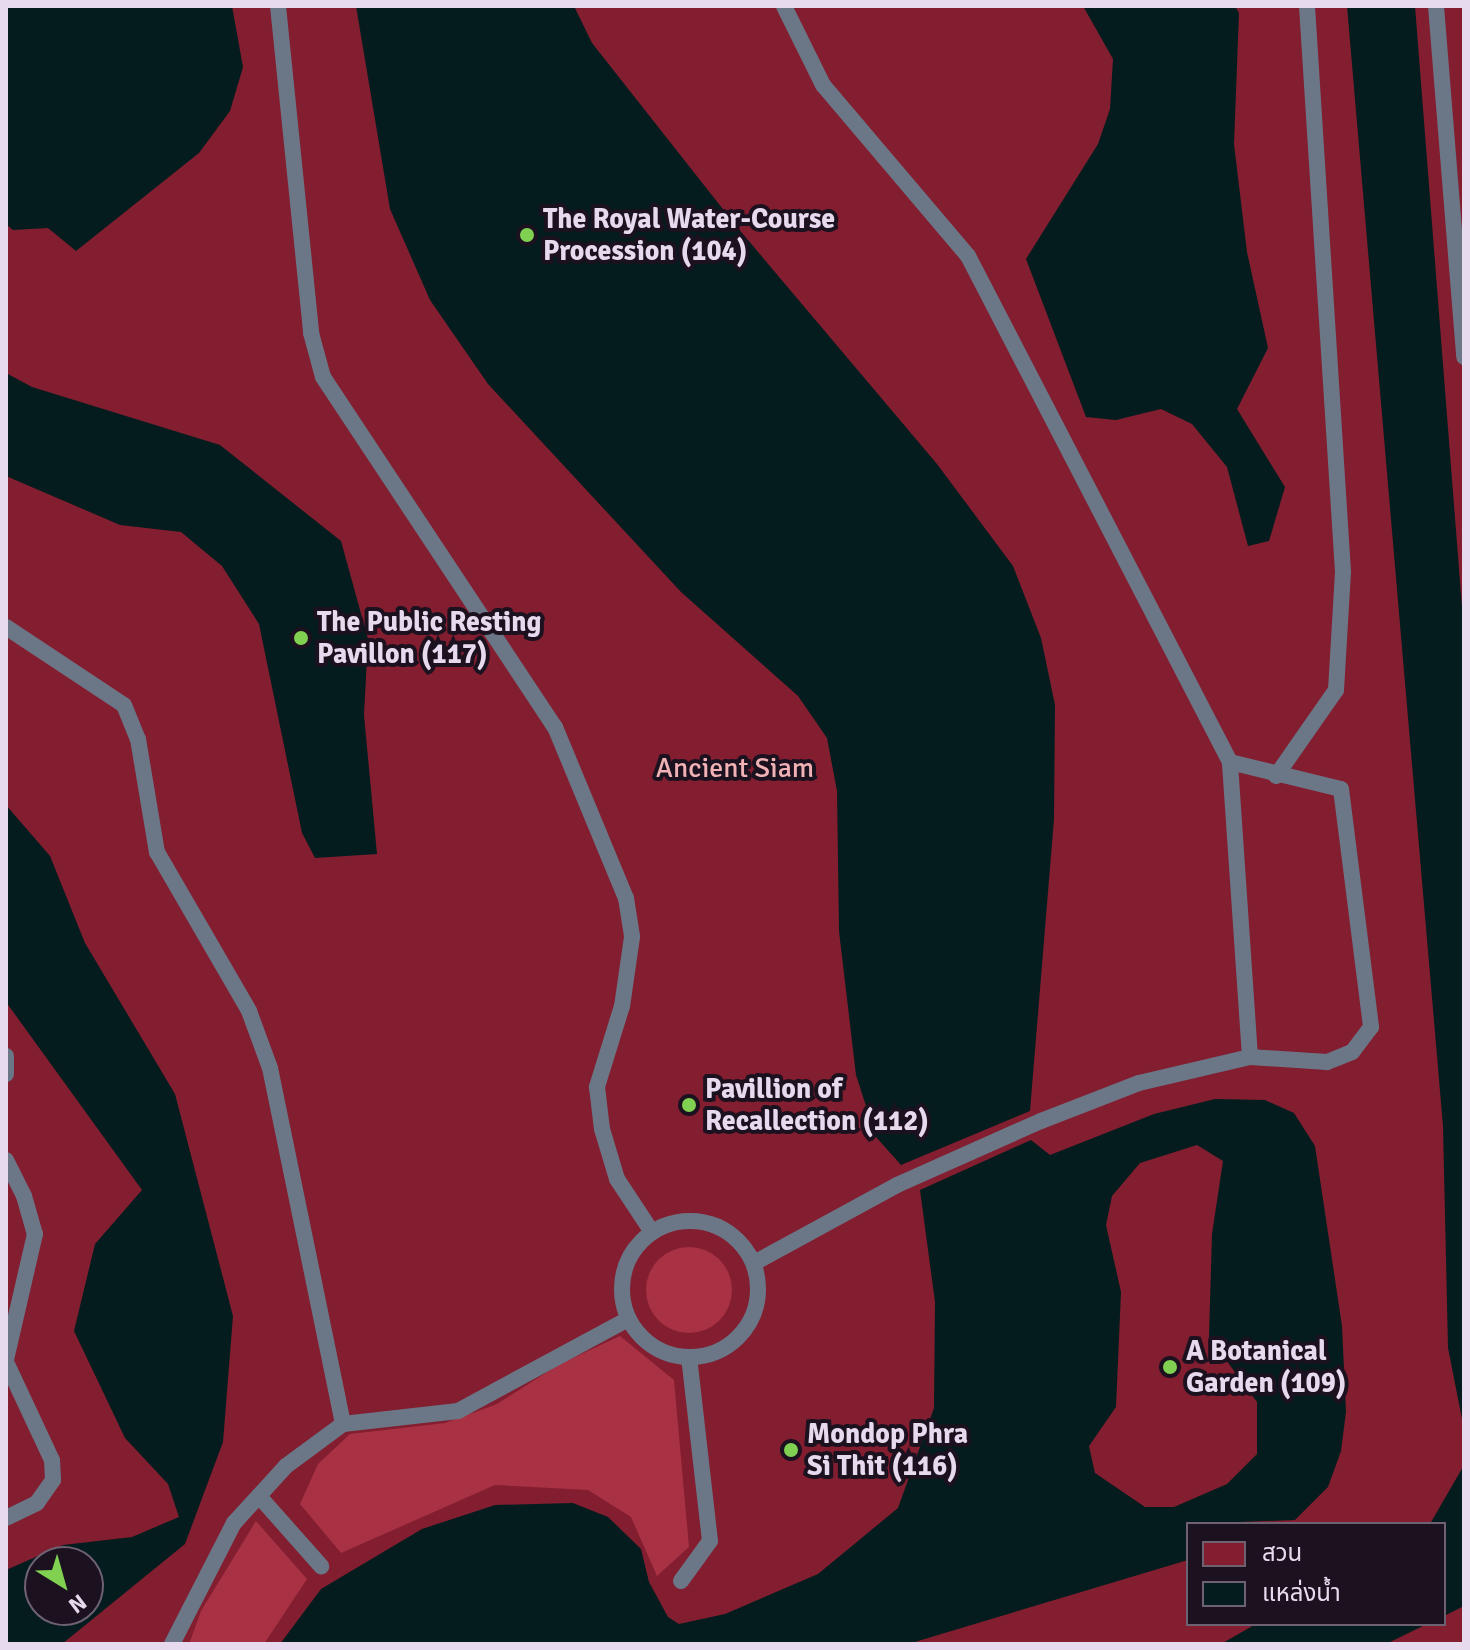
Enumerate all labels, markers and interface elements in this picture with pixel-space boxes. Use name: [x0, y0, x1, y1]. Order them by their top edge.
place label: The Royal Water-Course Procession (104): [543, 202, 835, 268]
marker: The Royal Water-Course Procession (104): [518, 226, 536, 244]
place label: The Public Resting Pavillon (117): [317, 605, 542, 671]
marker: The Public Resting Pavillon (117): [292, 629, 310, 647]
park label: Ancient Siam: [656, 751, 814, 785]
place label: Pavillion of Recallection (112): [705, 1072, 929, 1138]
marker: Pavillion of Recallection (112): [680, 1096, 698, 1114]
place label: A Botanical Garden (109): [1186, 1334, 1346, 1400]
marker: A Botanical Garden (109): [1161, 1358, 1179, 1376]
place label: Mondop Phra Si Thit (116): [807, 1417, 968, 1483]
marker: Mondop Phra Si Thit (116): [782, 1441, 800, 1459]
legend: [1186, 1522, 1446, 1626]
text: สวน: [1262, 1538, 1302, 1568]
north arrow: [24, 1546, 104, 1626]
text: แหล่งน้ำ: [1262, 1578, 1341, 1608]
text: N: [63, 1589, 92, 1619]

